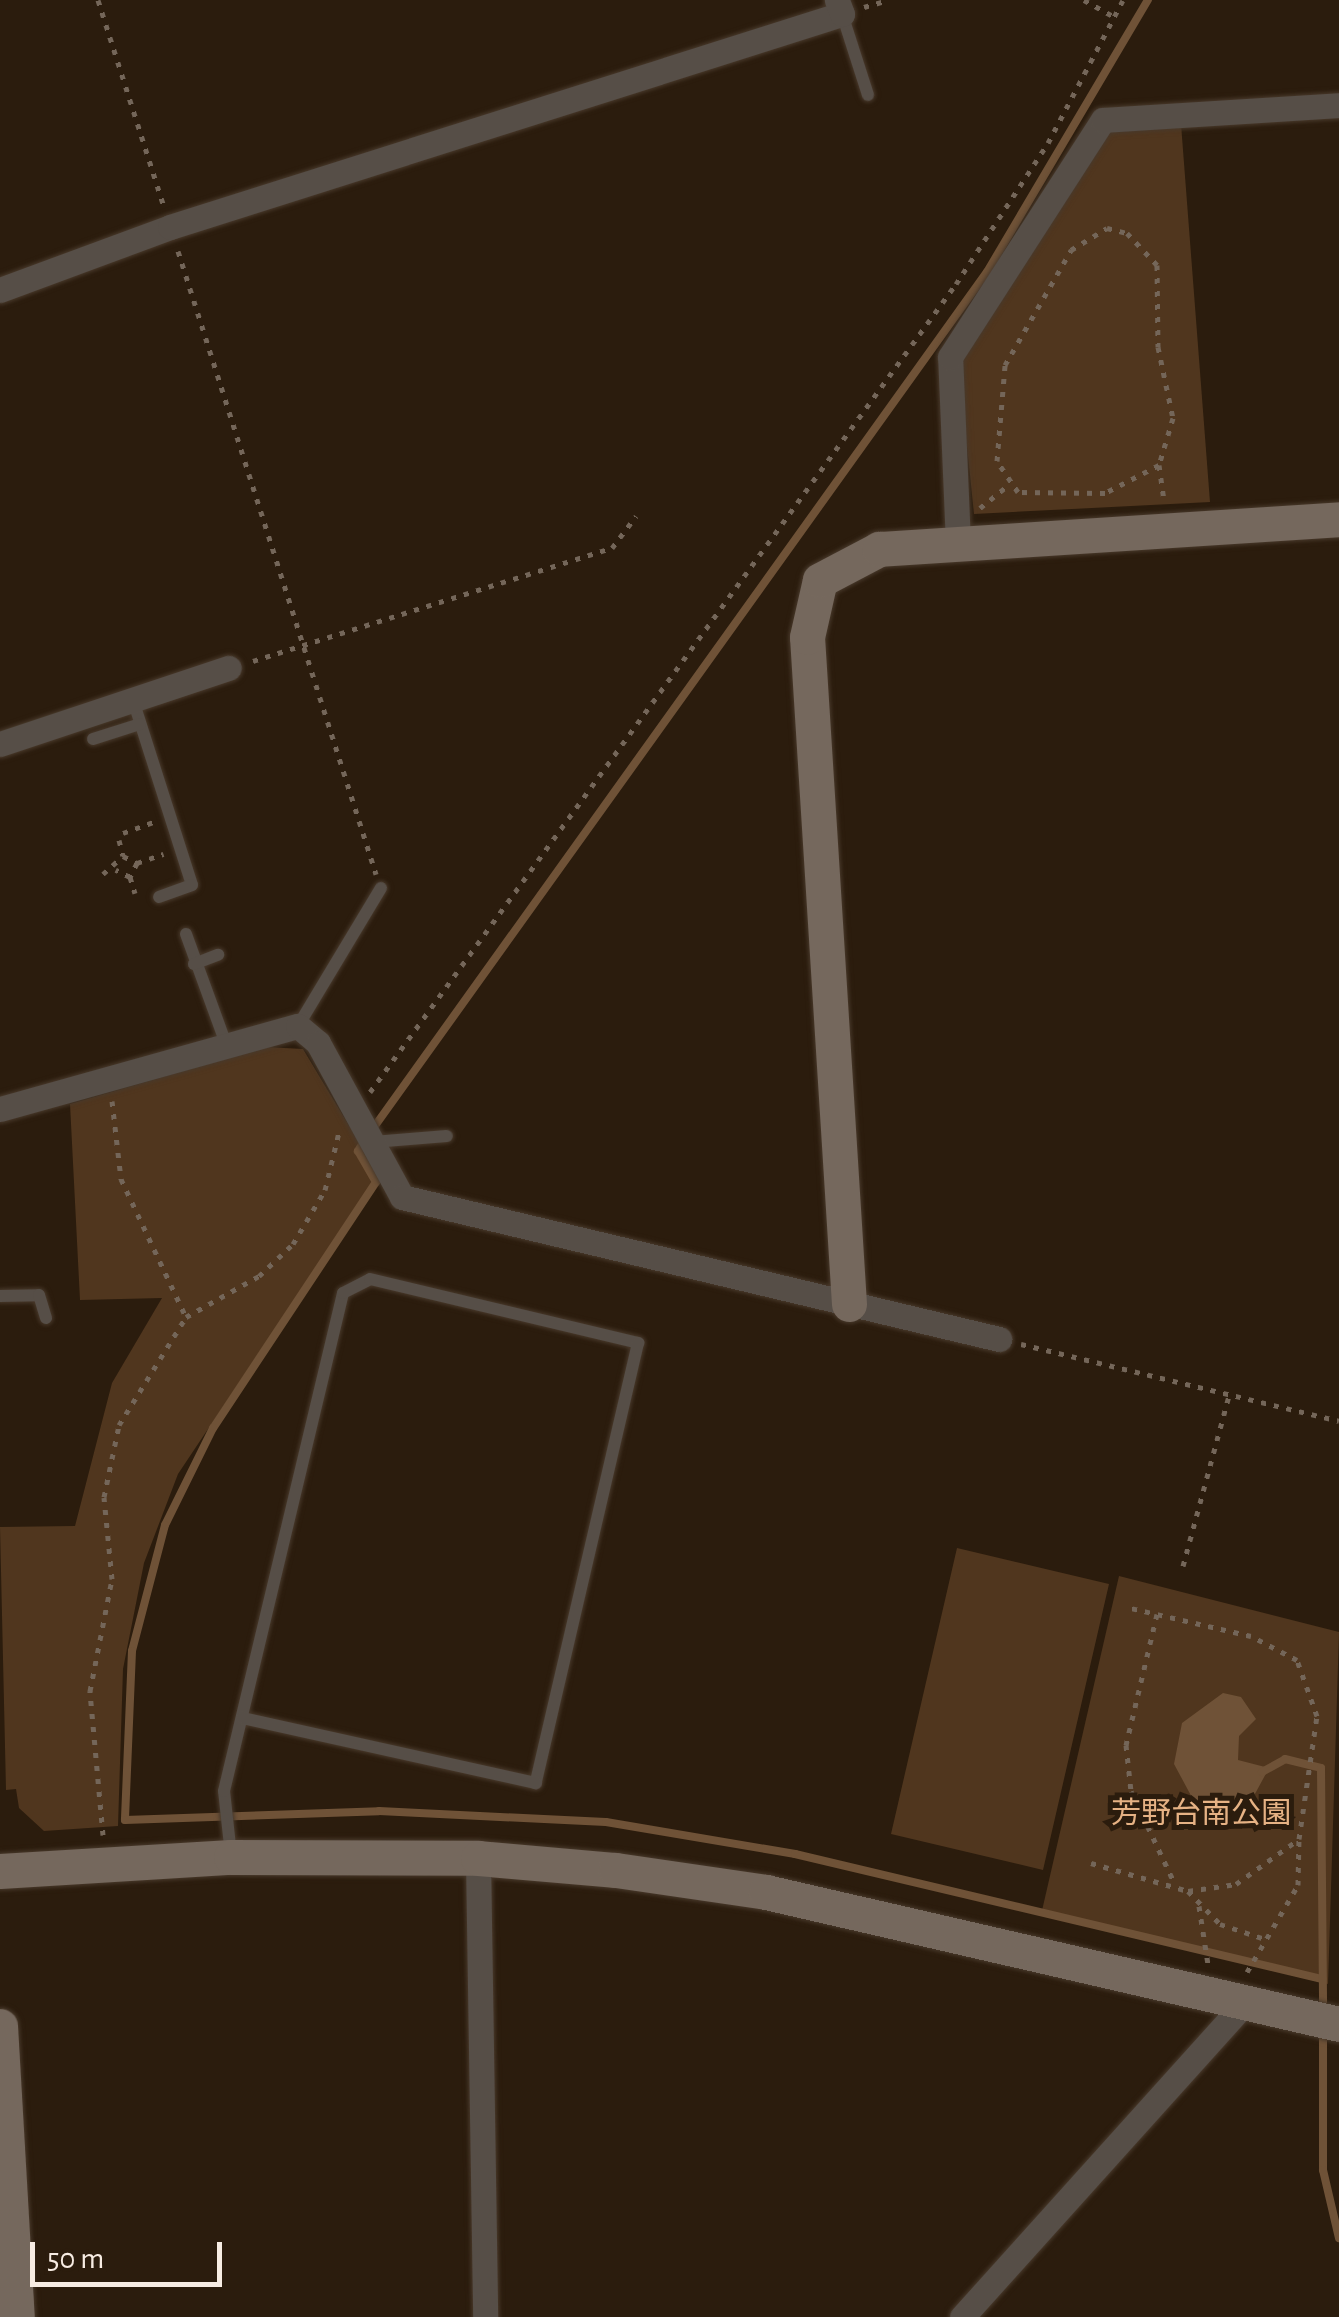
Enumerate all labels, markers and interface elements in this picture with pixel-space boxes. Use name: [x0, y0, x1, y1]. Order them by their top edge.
park label: 芳野台南公園: [1111, 1796, 1291, 1832]
scale bar: [35, 2222, 228, 2284]
text: 50 m: [47, 2244, 104, 2274]

